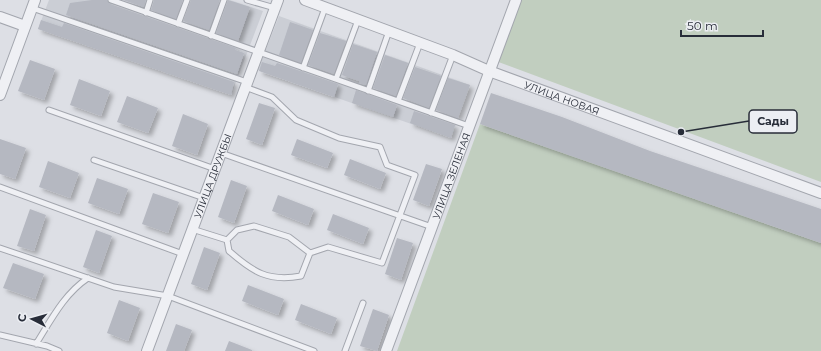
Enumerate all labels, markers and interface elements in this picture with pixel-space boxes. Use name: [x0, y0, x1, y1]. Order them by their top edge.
scale bar: [681, 12, 763, 38]
text: 50 m: [687, 18, 718, 33]
street label: УЛИЦА НОВАЯ: [522, 78, 601, 118]
callout: Сады: [749, 110, 797, 133]
text: Сады: [757, 114, 789, 128]
street label: УЛИЦА ЗЕЛЕНАЯ: [430, 131, 473, 221]
street label: УЛИЦА ДРУЖБЫ: [191, 132, 235, 220]
north arrow: [12, 299, 52, 339]
text: С: [15, 313, 29, 323]

